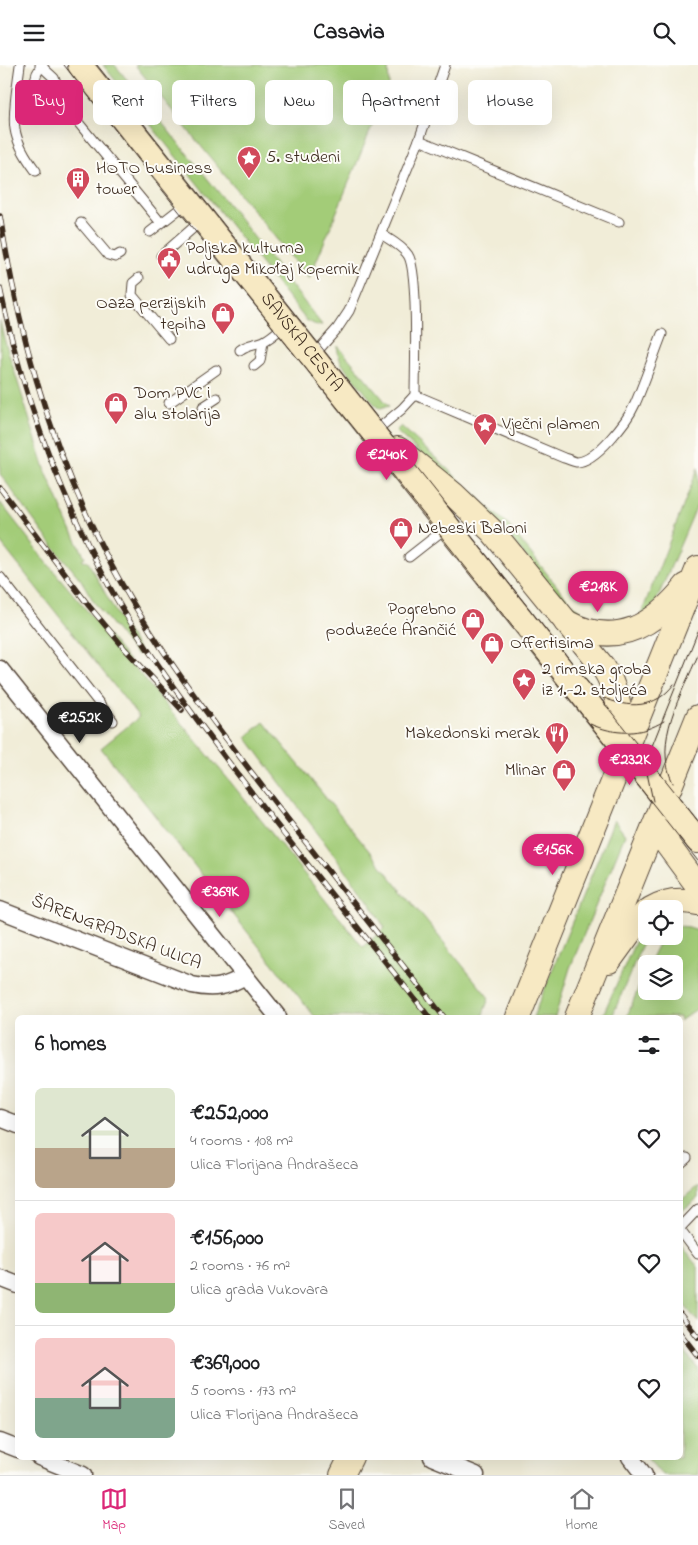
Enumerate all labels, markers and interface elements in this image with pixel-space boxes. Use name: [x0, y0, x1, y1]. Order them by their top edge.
text: Casavia: [313, 17, 385, 49]
icon: menu: [20, 19, 48, 47]
icon: search: [650, 19, 678, 47]
chip: Buy: [15, 80, 83, 125]
chip: Rent: [93, 80, 162, 125]
chip: Filters: [172, 80, 255, 125]
chip: New: [265, 80, 333, 125]
chip: Apartment: [343, 80, 458, 125]
chip: House: [468, 80, 552, 125]
place icon: 5. studeni: [236, 145, 262, 179]
place label: 5. studeni: [266, 145, 340, 171]
place label: HOTO business tower: [96, 156, 212, 203]
building icon: HOTO business tower: [65, 166, 91, 200]
place label: Poljska kulturna udruga Mikołaj Kopernik: [186, 236, 359, 284]
public building icon: Poljska kulturna udruga Mikołaj Kopernik: [156, 246, 182, 280]
street label: SAVSKA CESTA: [253, 287, 349, 398]
place label: Oaza perzijskih tepiha: [96, 291, 206, 338]
shop icon: Oaza perzijskih tepiha: [210, 301, 236, 335]
place label: Dom PVC i alu stolarija: [133, 381, 220, 428]
shop icon: Dom PVC i alu stolarija: [103, 391, 129, 425]
place icon: Vječni plamen: [472, 412, 498, 446]
place label: Vječni plamen: [501, 412, 600, 438]
pin: €240K: [352, 439, 422, 481]
text: €240K: [367, 443, 407, 467]
shop icon: Nebeski Baloni: [388, 516, 414, 550]
place label: Nebeski Baloni: [418, 516, 527, 542]
pin: €218K: [563, 571, 633, 613]
text: €218K: [579, 575, 617, 599]
place label: Pogrebno poduzeće Arančić: [326, 597, 456, 644]
shop icon: Pogrebno poduzeće Arančić: [460, 607, 486, 641]
shop icon: Offertisima: [479, 631, 505, 665]
place label: Offertisima: [510, 631, 594, 657]
place label: 2 rimska groba iz 1.-2. stoljeća: [542, 657, 651, 704]
place icon: 2 rimska groba iz 1.-2. stoljeća: [511, 667, 537, 701]
pin: €252K: [45, 701, 115, 744]
text: €252K: [58, 706, 102, 730]
place label: Makedonski merak: [405, 721, 540, 747]
restaurant icon: Makedonski merak: [544, 721, 570, 755]
pin: €232K: [595, 743, 665, 786]
text: €232K: [609, 748, 651, 772]
place label: Mlinar: [505, 758, 546, 784]
shop icon: Mlinar: [551, 758, 577, 792]
pin: €156K: [518, 833, 588, 876]
text: €156K: [533, 838, 573, 862]
pin: €369K: [185, 875, 255, 918]
text: €369K: [201, 880, 239, 904]
street label: ŠARENGRADSKA ULICA: [27, 889, 205, 977]
map controls: [638, 900, 683, 1000]
button: locate: [638, 900, 683, 945]
button: layers: [638, 955, 683, 1000]
text: 6 homes: [35, 1030, 107, 1060]
icon: filters: [635, 1031, 663, 1059]
text: €252,000: [190, 1099, 268, 1129]
icon: home: [75, 1108, 135, 1168]
icon: heart: [635, 1124, 663, 1152]
text: 4 rooms · 108 m²: [190, 1129, 293, 1153]
text: Ulica Florijana Andrašeca: [190, 1153, 358, 1177]
text: €156,000: [190, 1224, 263, 1254]
icon: home: [75, 1233, 135, 1293]
icon: heart: [635, 1249, 663, 1277]
text: 2 rooms · 76 m²: [190, 1254, 290, 1278]
text: Ulica grada Vukovara: [190, 1278, 328, 1302]
text: €369,000: [190, 1349, 260, 1379]
icon: home: [75, 1358, 135, 1418]
icon: heart: [635, 1374, 663, 1402]
text: 5 rooms · 173 m²: [190, 1379, 296, 1403]
text: Ulica Florijana Andrašeca: [190, 1403, 358, 1427]
tab: Map: [100, 1485, 128, 1536]
tab: Saved: [328, 1485, 365, 1536]
tab: Home: [565, 1485, 598, 1536]

